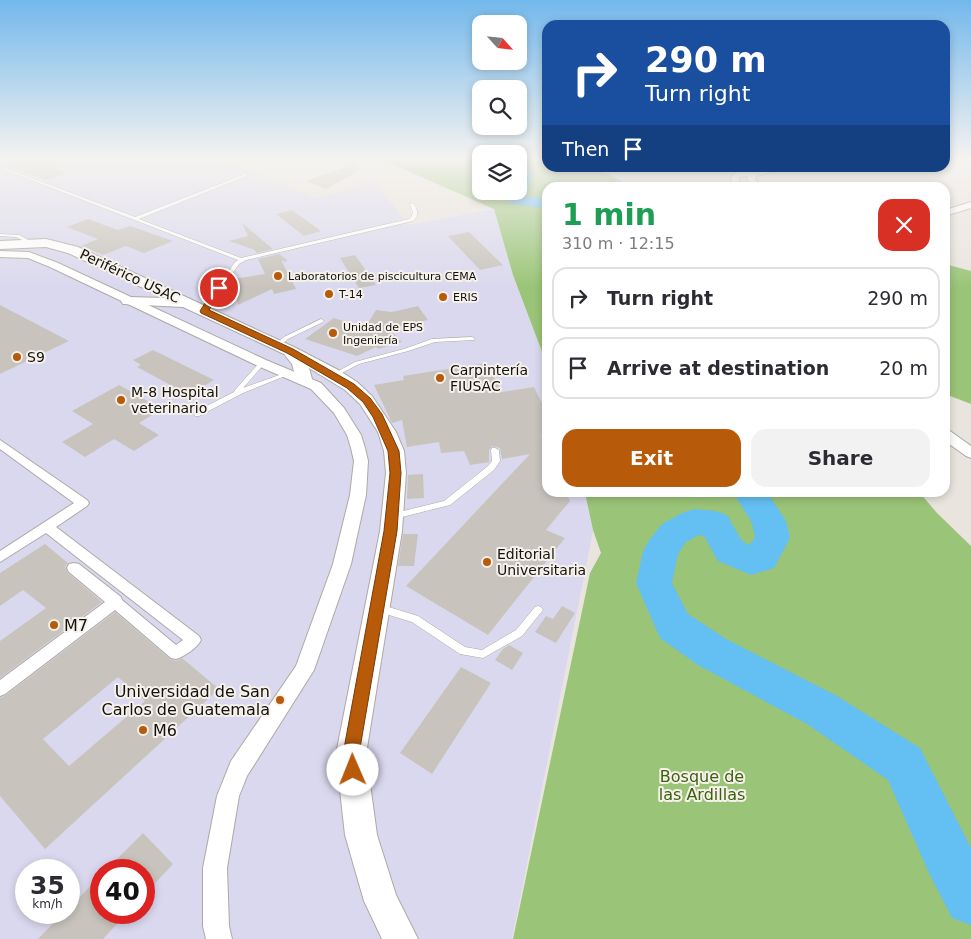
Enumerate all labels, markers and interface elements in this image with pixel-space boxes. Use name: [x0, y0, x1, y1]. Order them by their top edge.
north arrow: [472, 15, 528, 70]
map controls: [472, 15, 527, 200]
icon: right: [562, 40, 627, 105]
text: 290 m: [645, 40, 767, 80]
button: search: [472, 80, 527, 135]
text: Turn right: [645, 81, 750, 106]
icon: arrive: [619, 135, 647, 163]
text: Then: [562, 138, 609, 160]
button: layers: [472, 145, 527, 200]
text: 1 min: [562, 197, 656, 232]
button: close: [878, 199, 930, 251]
text: 310 m · 12:15: [562, 234, 675, 253]
street label: Periférico USAC: [77, 246, 183, 306]
pin: [198, 267, 240, 309]
marker: Laboratorios de piscicultura CEMA: [272, 270, 284, 282]
place label: Laboratorios de piscicultura CEMA: [288, 270, 477, 283]
icon: arrive: [205, 274, 233, 302]
icon: right: [564, 284, 592, 312]
text: Turn right: [607, 287, 713, 309]
text: 290 m: [867, 287, 928, 309]
marker: T-14: [323, 288, 335, 300]
place label: T-14: [338, 288, 363, 301]
marker: ERIS: [437, 291, 449, 303]
place label: ERIS: [453, 291, 478, 304]
place label: Unidad de EPS Ingeniería: [343, 321, 423, 347]
marker: Unidad de EPS Ingeniería: [327, 327, 339, 339]
place label: S9: [27, 349, 45, 365]
marker: S9: [11, 351, 23, 363]
icon: arrive: [564, 354, 592, 382]
text: Arrive at destination: [607, 357, 829, 379]
text: 20 m: [879, 357, 928, 379]
place label: Carpintería FIUSAC: [450, 362, 528, 394]
marker: Carpintería FIUSAC: [434, 372, 446, 384]
place label: M-8 Hospital veterinario: [131, 384, 219, 416]
marker: M-8 Hospital veterinario: [115, 394, 127, 406]
button: Exit: [562, 429, 741, 487]
button: Share: [751, 429, 930, 487]
place label: Editorial Universitaria: [497, 546, 586, 578]
marker: Editorial Universitaria: [481, 556, 493, 568]
place label: M7: [64, 616, 88, 635]
marker: M7: [48, 619, 60, 631]
place label: Universidad de San Carlos de Guatemala: [102, 682, 270, 719]
marker: Universidad de San Carlos de Guatemala: [274, 694, 286, 706]
place label: M6: [153, 721, 177, 740]
marker: M6: [137, 724, 149, 736]
position arrow: [326, 743, 378, 795]
park label: Bosque de las Ardillas: [659, 767, 745, 804]
speed limit sign: 40: [90, 859, 155, 924]
text: 35: [30, 871, 65, 900]
text: km/h: [32, 897, 63, 911]

